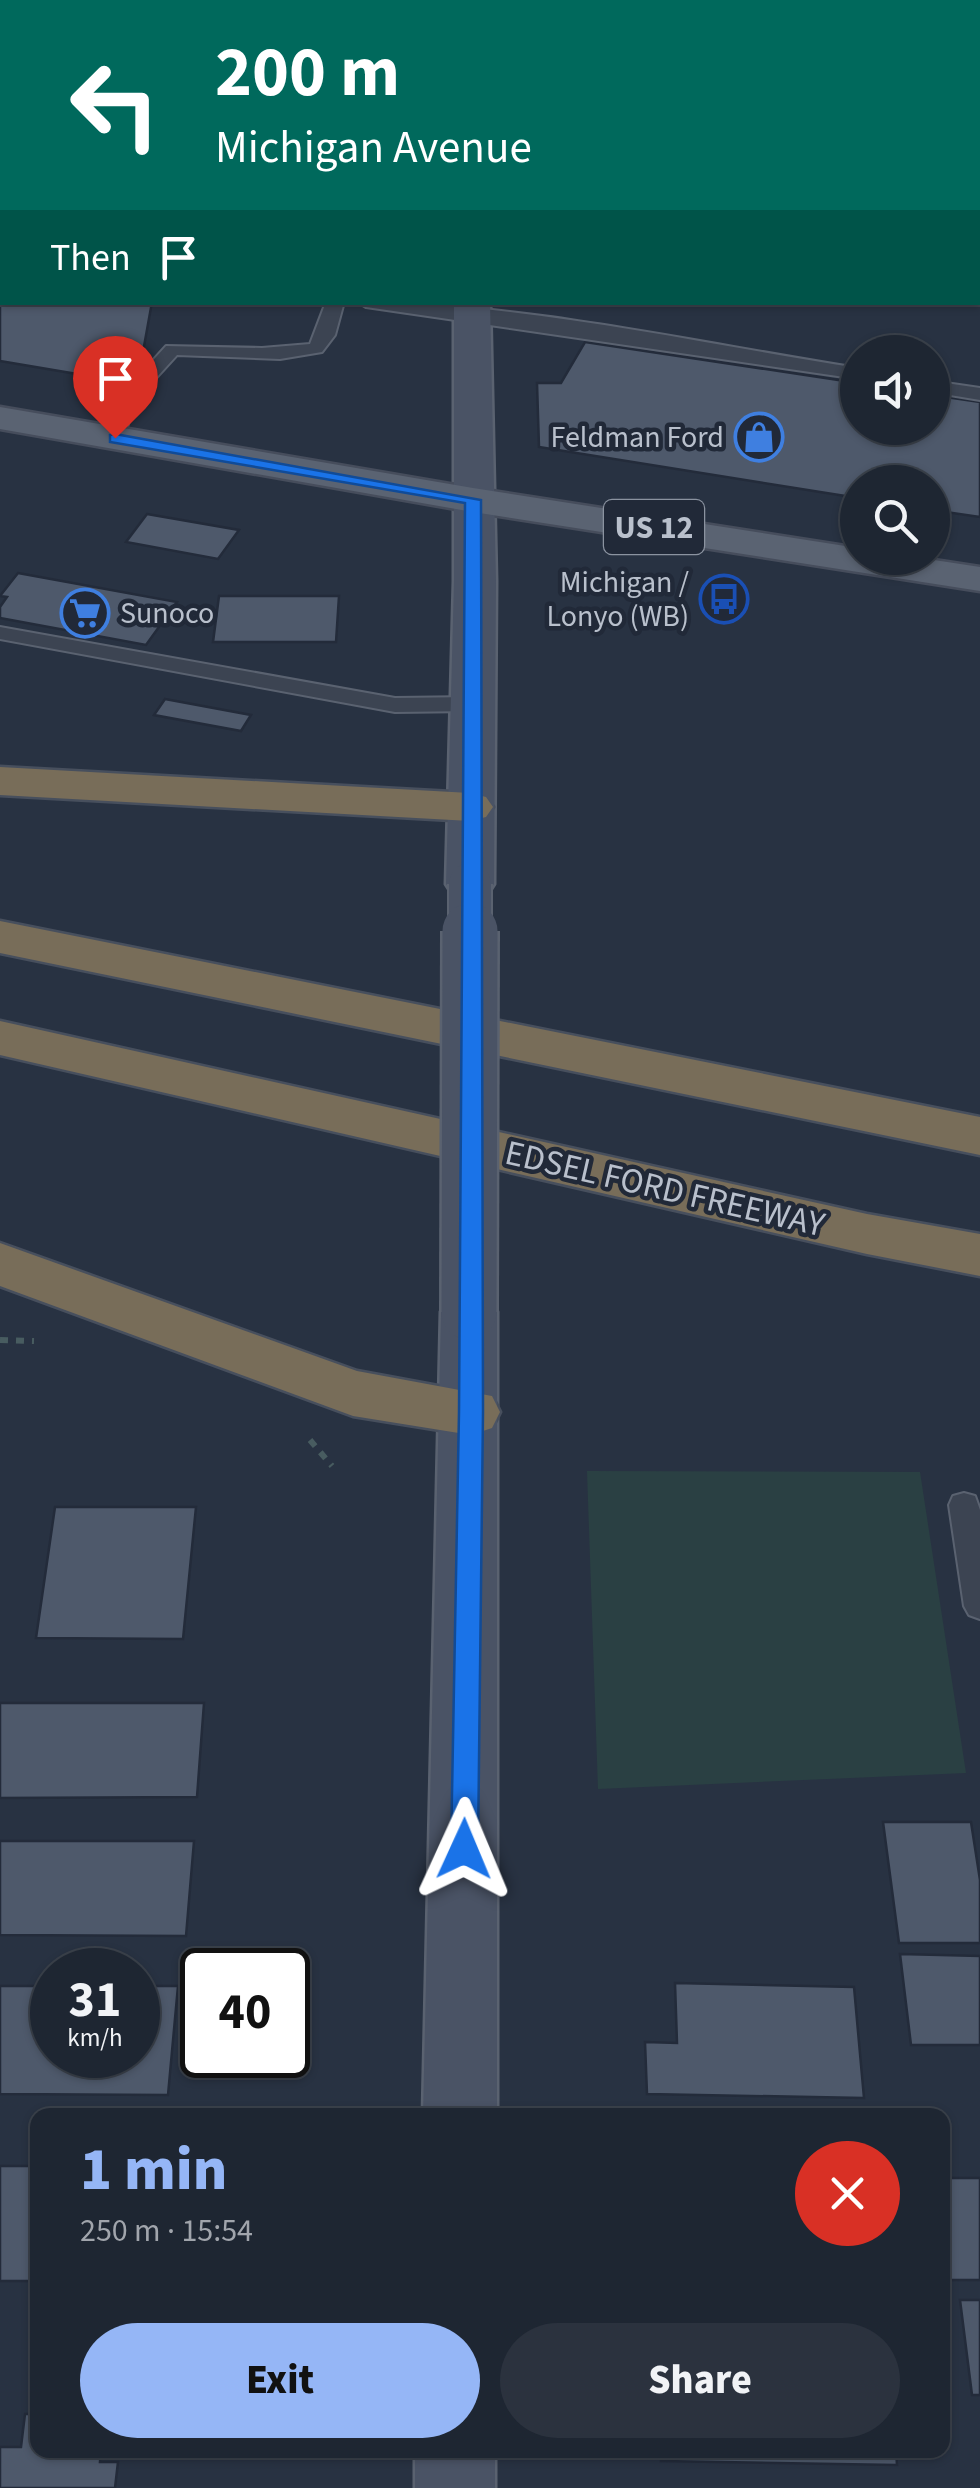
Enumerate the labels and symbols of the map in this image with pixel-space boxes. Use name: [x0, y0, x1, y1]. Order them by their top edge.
pin: [73, 336, 158, 439]
shop icon: Feldman Ford: [733, 411, 785, 463]
place label: Feldman Ford: [551, 416, 724, 459]
road number: US 12: [604, 500, 704, 554]
place label: Michigan / Lonyo (WB): [547, 561, 689, 638]
bus stop icon: Michigan / Lonyo (WB): [698, 573, 750, 625]
supermarket icon: Sunoco: [59, 587, 111, 639]
place label: Sunoco: [120, 592, 214, 635]
street label: EDSEL FORD FREEWAY: [500, 1128, 830, 1250]
position arrow: [412, 1797, 516, 1901]
speed limit sign: 40: [180, 1948, 310, 2078]

